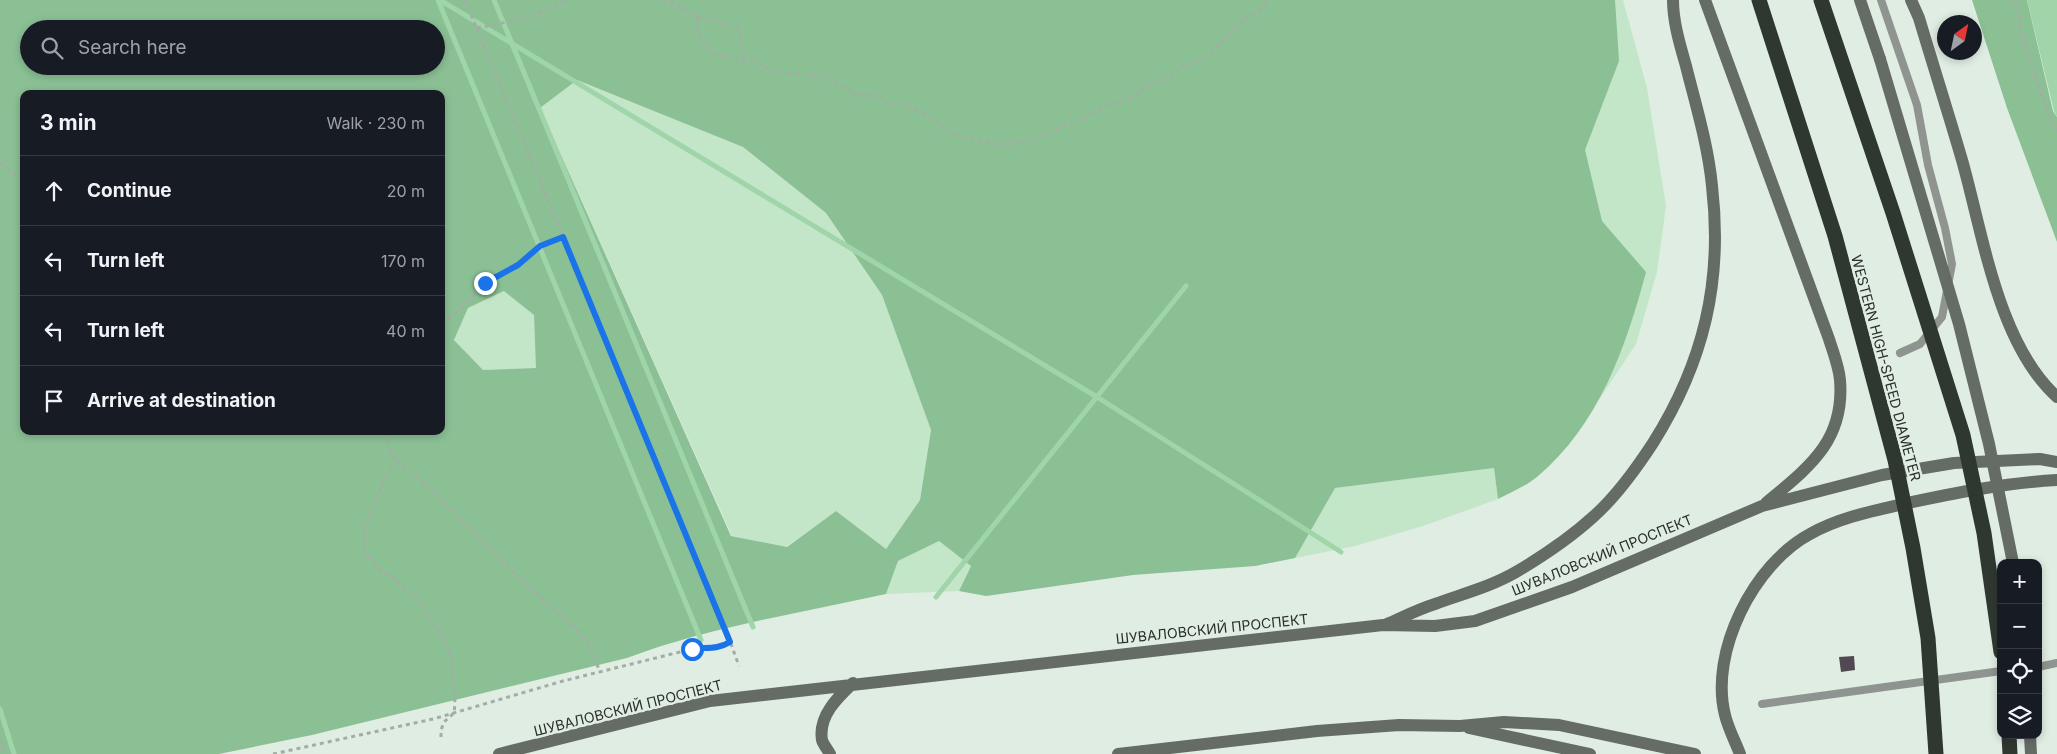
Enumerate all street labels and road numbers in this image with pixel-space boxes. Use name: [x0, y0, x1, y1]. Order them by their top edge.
street label: WESTERN HIGH-SPEED DIAMETER: [1848, 253, 1925, 483]
street label: ШУВАЛОВСКИЙ ПРОСПЕКТ: [1509, 509, 1695, 599]
street label: ШУВАЛОВСКИЙ ПРОСПЕКТ: [1115, 609, 1309, 647]
street label: ШУВАЛОВСКИЙ ПРОСПЕКТ: [532, 675, 724, 739]

